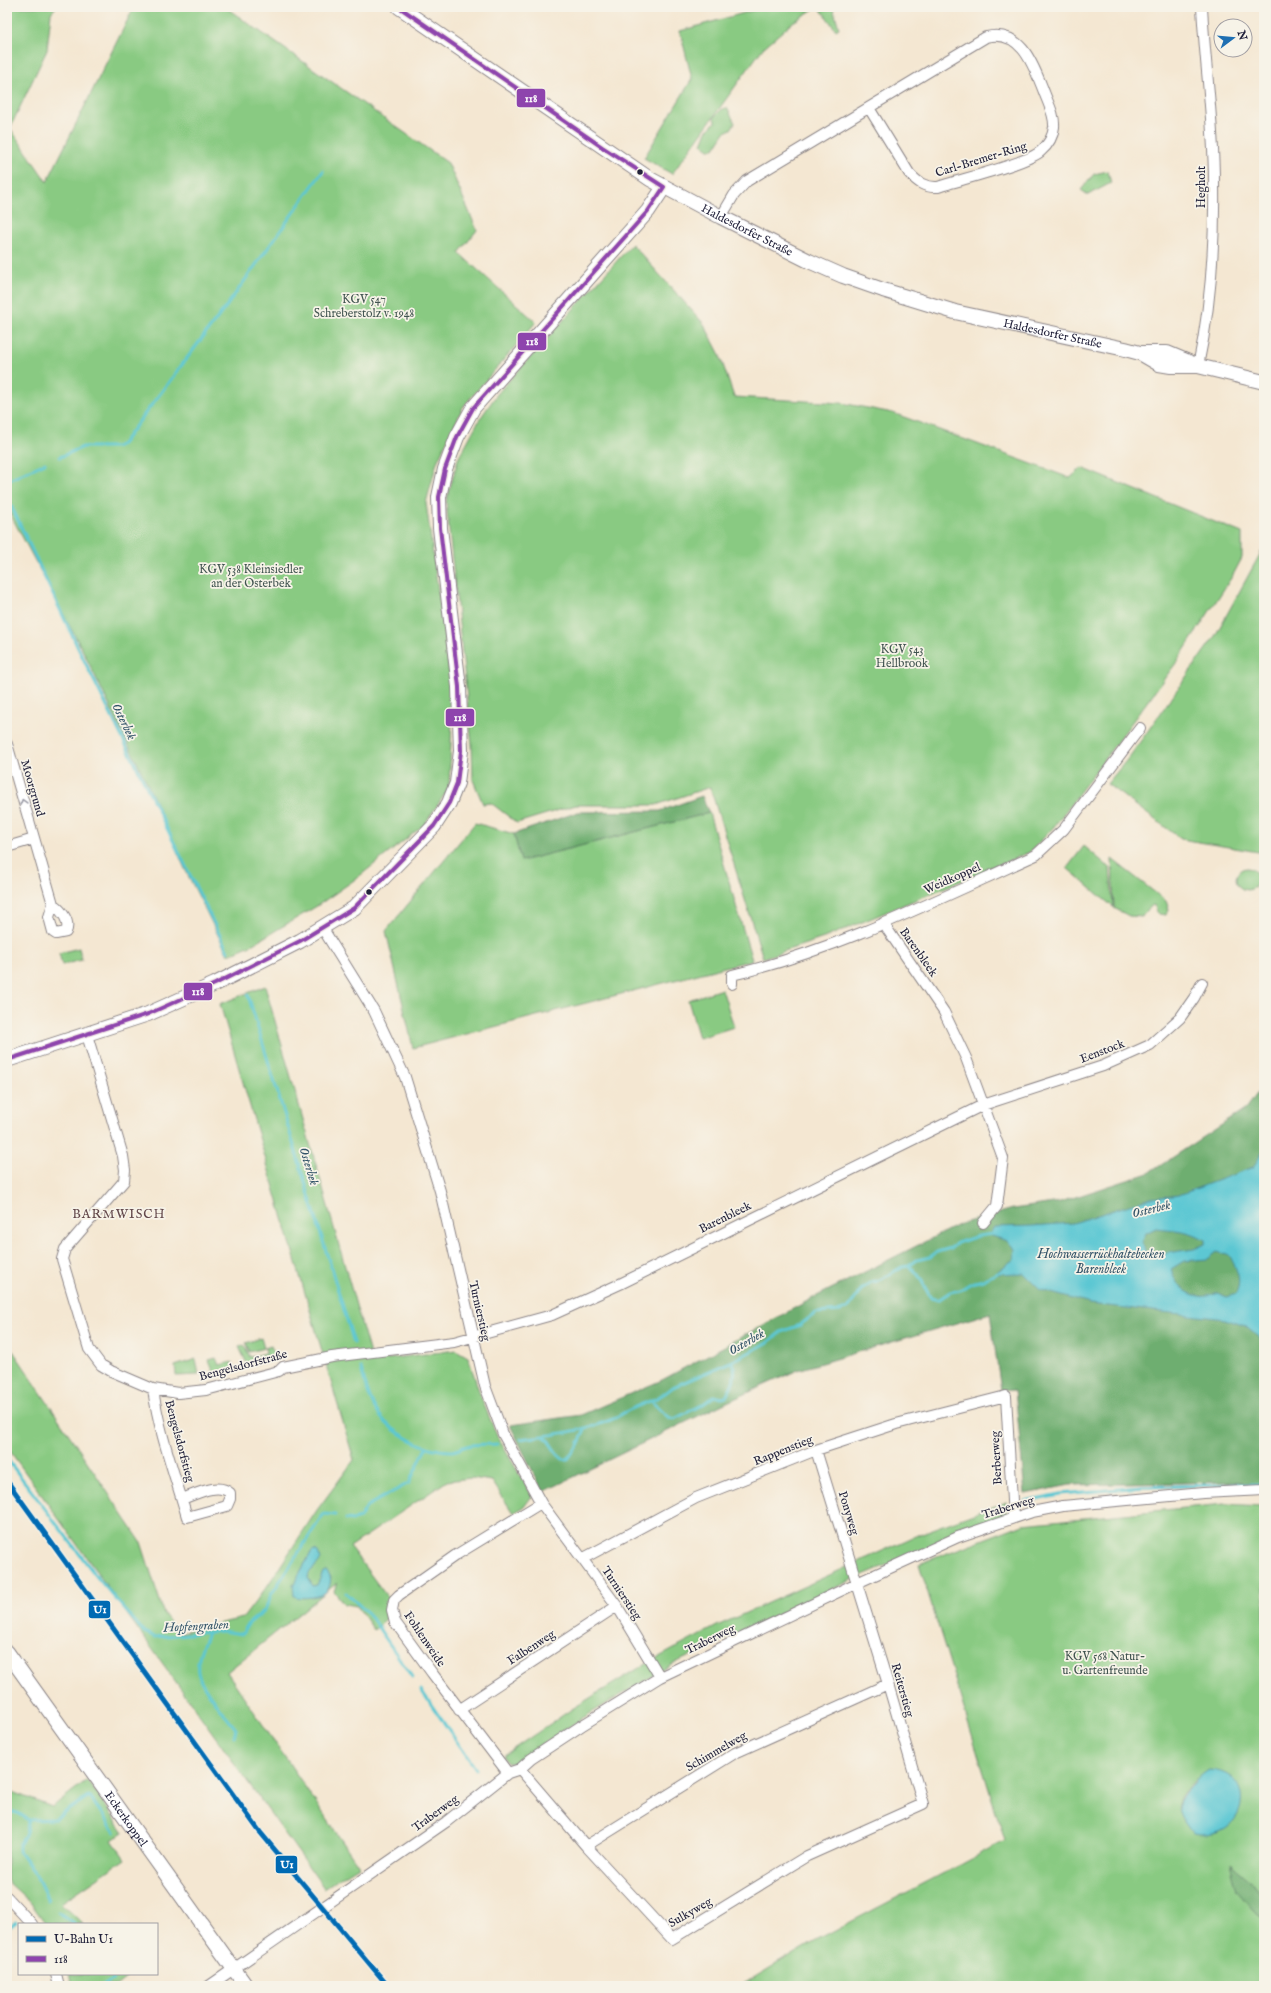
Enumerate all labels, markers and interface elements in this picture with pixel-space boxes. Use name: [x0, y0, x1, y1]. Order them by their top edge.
north arrow: [1213, 18, 1253, 58]
text: N: [1233, 28, 1250, 42]
line badge: 118: [516, 88, 546, 108]
text: 118: [525, 92, 537, 106]
street label: Carl-Bremer-Ring: [934, 138, 1029, 181]
street label: Hegholt: [1194, 166, 1209, 208]
unlabelled marker: [635, 167, 645, 177]
street label: Haldesdorfer Straße: [699, 201, 796, 260]
park label: KGV 547 Schreberstolz v. 1948: [314, 292, 415, 321]
street label: Haldesdorfer Straße: [1002, 316, 1104, 352]
line badge: 118: [517, 332, 547, 351]
text: 118: [526, 335, 538, 349]
park label: KGV 538 Kleinsiedler an der Osterbek: [199, 562, 304, 591]
park label: KGV 543 Hellbrook: [876, 642, 929, 671]
water label: Osterbek: [107, 700, 140, 744]
line badge: 118: [445, 708, 475, 727]
text: 118: [454, 711, 466, 725]
street label: Moorgrund: [17, 758, 48, 819]
one-way arrow: [19, 798, 28, 805]
street label: Weidkoppel: [922, 859, 984, 899]
unlabelled marker: [364, 887, 374, 897]
street label: Barenbleek: [896, 925, 941, 980]
line badge: 118: [183, 982, 213, 1001]
text: 118: [192, 985, 204, 999]
street label: Eenstock: [1078, 1036, 1127, 1067]
water label: Osterbek: [295, 1145, 323, 1188]
water label: Osterbek: [1130, 1196, 1173, 1222]
street label: Barenbleek: [697, 1198, 754, 1237]
district label: BARMWISCH: [72, 1206, 166, 1223]
water label: Hochwasserrückhaltebecken Barenbleek: [1036, 1246, 1165, 1278]
street label: Turnierstieg: [465, 1280, 494, 1343]
water label: Osterbek: [726, 1325, 769, 1359]
street label: Bengelsdorfstraße: [197, 1346, 289, 1384]
street label: Bengelsdorfstieg: [161, 1398, 198, 1484]
street label: Berberweg: [988, 1430, 1005, 1485]
street label: Rappenstieg: [751, 1432, 816, 1470]
street label: Ponyweg: [835, 1489, 862, 1537]
street label: Traberweg: [980, 1492, 1036, 1522]
street label: Turnierstieg: [598, 1564, 645, 1623]
line badge: U1: [88, 1600, 111, 1619]
text: U1: [92, 1603, 107, 1617]
street label: Fohlenweide: [401, 1609, 449, 1670]
water label: Hopfengraben: [162, 1616, 229, 1638]
street label: Traberweg: [683, 1621, 738, 1658]
street label: Falbenweg: [505, 1626, 558, 1668]
park label: KGV 568 Natur- u. Gartenfreunde: [1062, 1649, 1148, 1678]
street label: Reiterstieg: [888, 1661, 917, 1719]
street label: Schimmelweg: [683, 1728, 750, 1775]
street label: Eckerkoppel: [101, 1788, 151, 1850]
street label: Traberweg: [409, 1791, 462, 1835]
line badge: U1: [275, 1855, 298, 1874]
text: U1: [279, 1858, 294, 1872]
street label: Sulkyweg: [666, 1894, 715, 1931]
legend: [18, 1923, 158, 1975]
text: U-Bahn U1: [54, 1932, 113, 1947]
text: 118: [54, 1952, 68, 1967]

